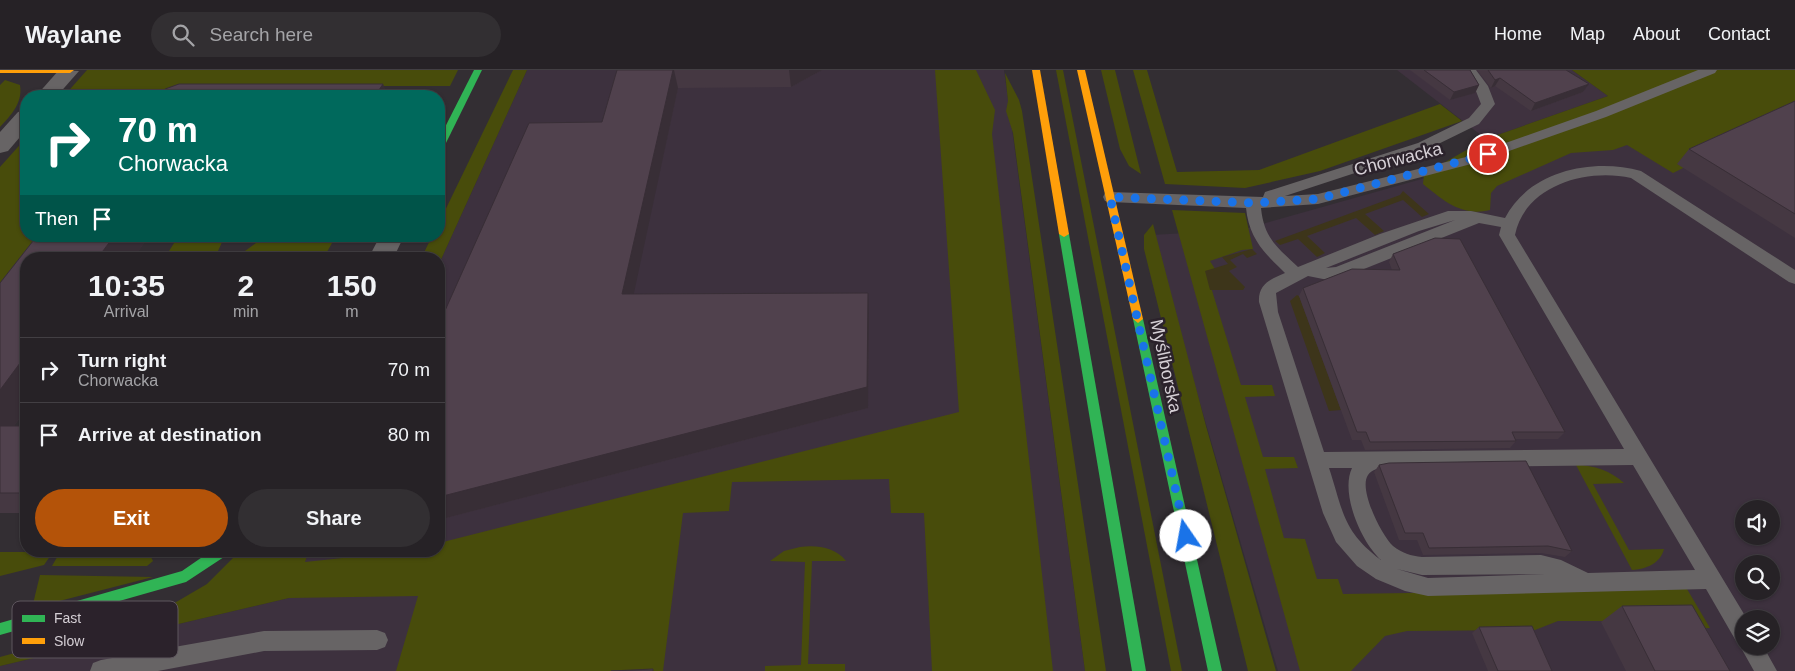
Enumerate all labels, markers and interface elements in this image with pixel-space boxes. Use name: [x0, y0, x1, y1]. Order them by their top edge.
search box: [151, 12, 501, 57]
text: Waylane: [25, 21, 121, 48]
icon: search: [169, 21, 197, 49]
text: Search here: [209, 24, 313, 45]
text: Home: [1494, 24, 1542, 44]
text: Map: [1570, 24, 1605, 44]
text: About: [1633, 24, 1680, 44]
text: Contact: [1708, 24, 1770, 44]
icon: right: [35, 110, 100, 175]
text: 70 m: [118, 110, 198, 149]
pin: [1467, 133, 1509, 175]
street label: Chorwacka: [1352, 138, 1445, 180]
icon: arrive: [1474, 140, 1502, 168]
text: Chorwacka: [118, 151, 228, 176]
icon: arrive: [88, 205, 116, 233]
text: Then: [35, 208, 78, 229]
text: 10:35: [88, 269, 165, 302]
text: 2: [237, 269, 254, 302]
text: 150: [327, 269, 377, 302]
text: Arrival: [104, 303, 149, 320]
text: min: [233, 303, 259, 320]
text: m: [345, 303, 358, 320]
street label: Myśliborska: [1146, 317, 1186, 416]
text: Turn right: [78, 350, 166, 371]
icon: right: [35, 356, 63, 384]
text: 70 m: [388, 359, 430, 380]
text: Chorwacka: [78, 372, 158, 389]
icon: arrive: [35, 421, 63, 449]
text: Arrive at destination: [78, 424, 262, 445]
text: 80 m: [388, 424, 430, 445]
button: Exit: [35, 489, 228, 547]
button: Share: [238, 489, 430, 547]
map controls: [1735, 500, 1780, 655]
button: sound: [1735, 500, 1780, 545]
position arrow: [1159, 509, 1211, 561]
button: search: [1735, 555, 1780, 600]
legend: [12, 601, 178, 658]
text: Fast: [54, 610, 81, 626]
button: layers: [1735, 610, 1780, 655]
text: Slow: [54, 633, 85, 649]

